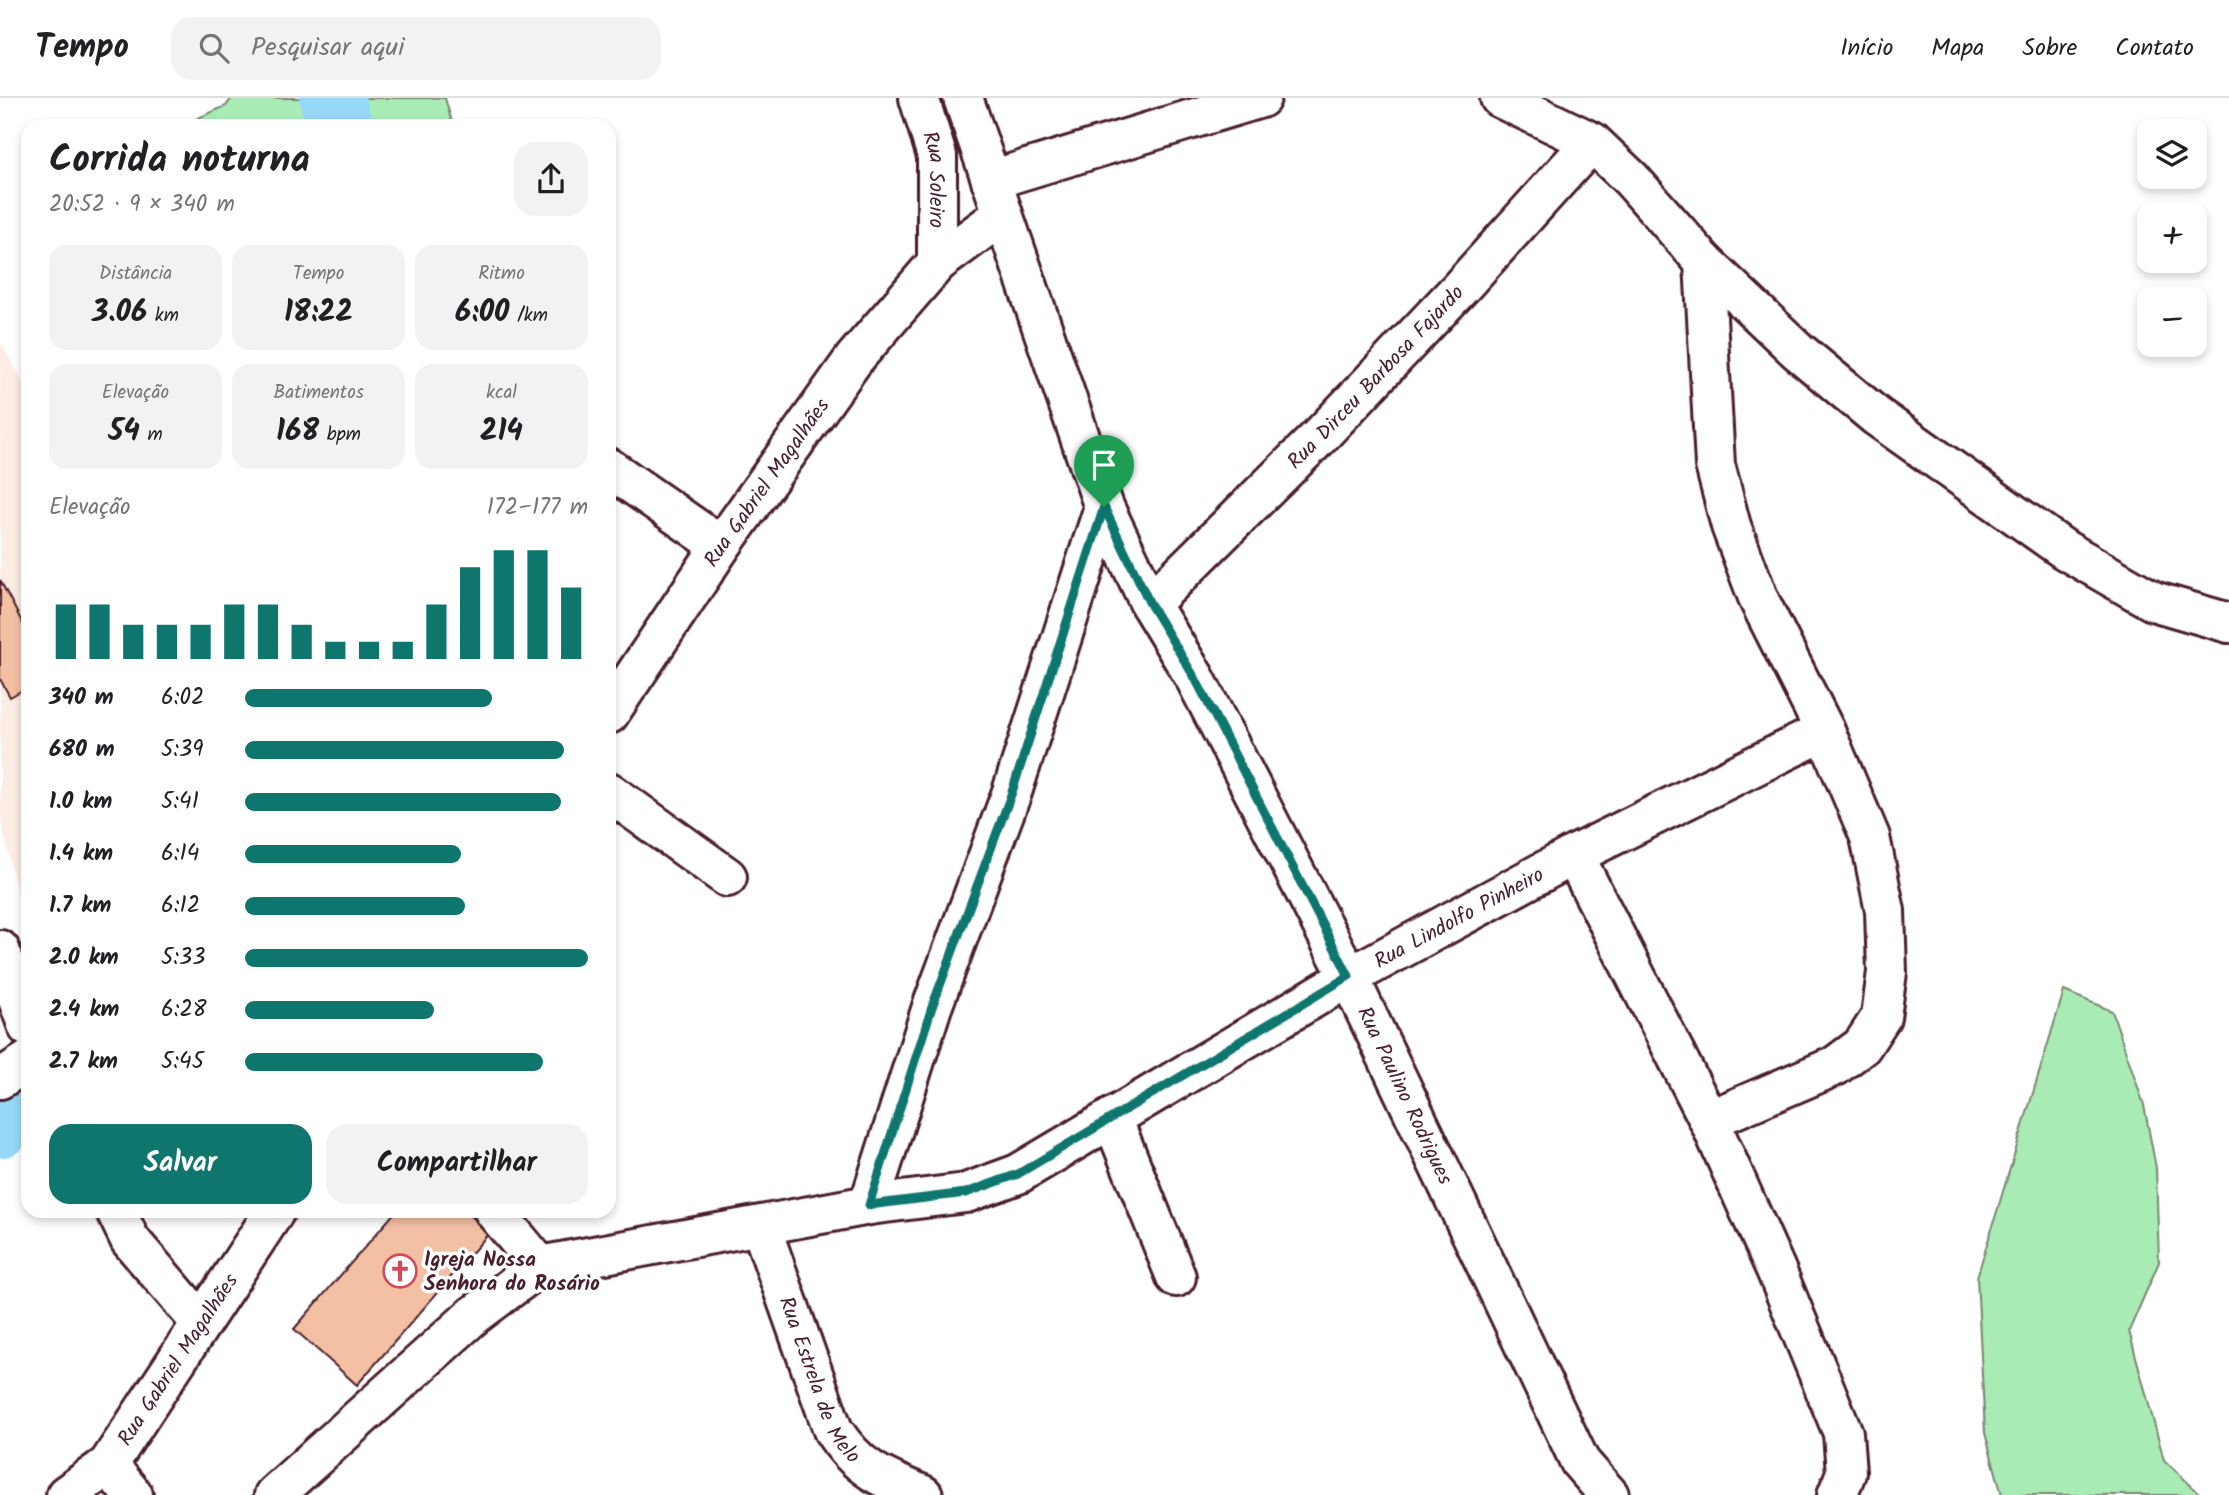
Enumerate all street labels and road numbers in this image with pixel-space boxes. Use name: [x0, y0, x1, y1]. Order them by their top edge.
street label: Rua Soleiro: [912, 127, 952, 228]
street label: Rua Dirceu Barbosa Fajardo: [1280, 278, 1473, 478]
street label: Rua Gabriel Magalhães: [696, 392, 839, 574]
street label: Rua Lindolfo Pinheiro: [1368, 859, 1550, 978]
street label: Rua Paulino Rodrigues: [1347, 1001, 1461, 1191]
street label: Rua Gabriel Magalhães: [110, 1267, 248, 1453]
street label: Rua Estrela de Melo: [769, 1292, 868, 1472]

